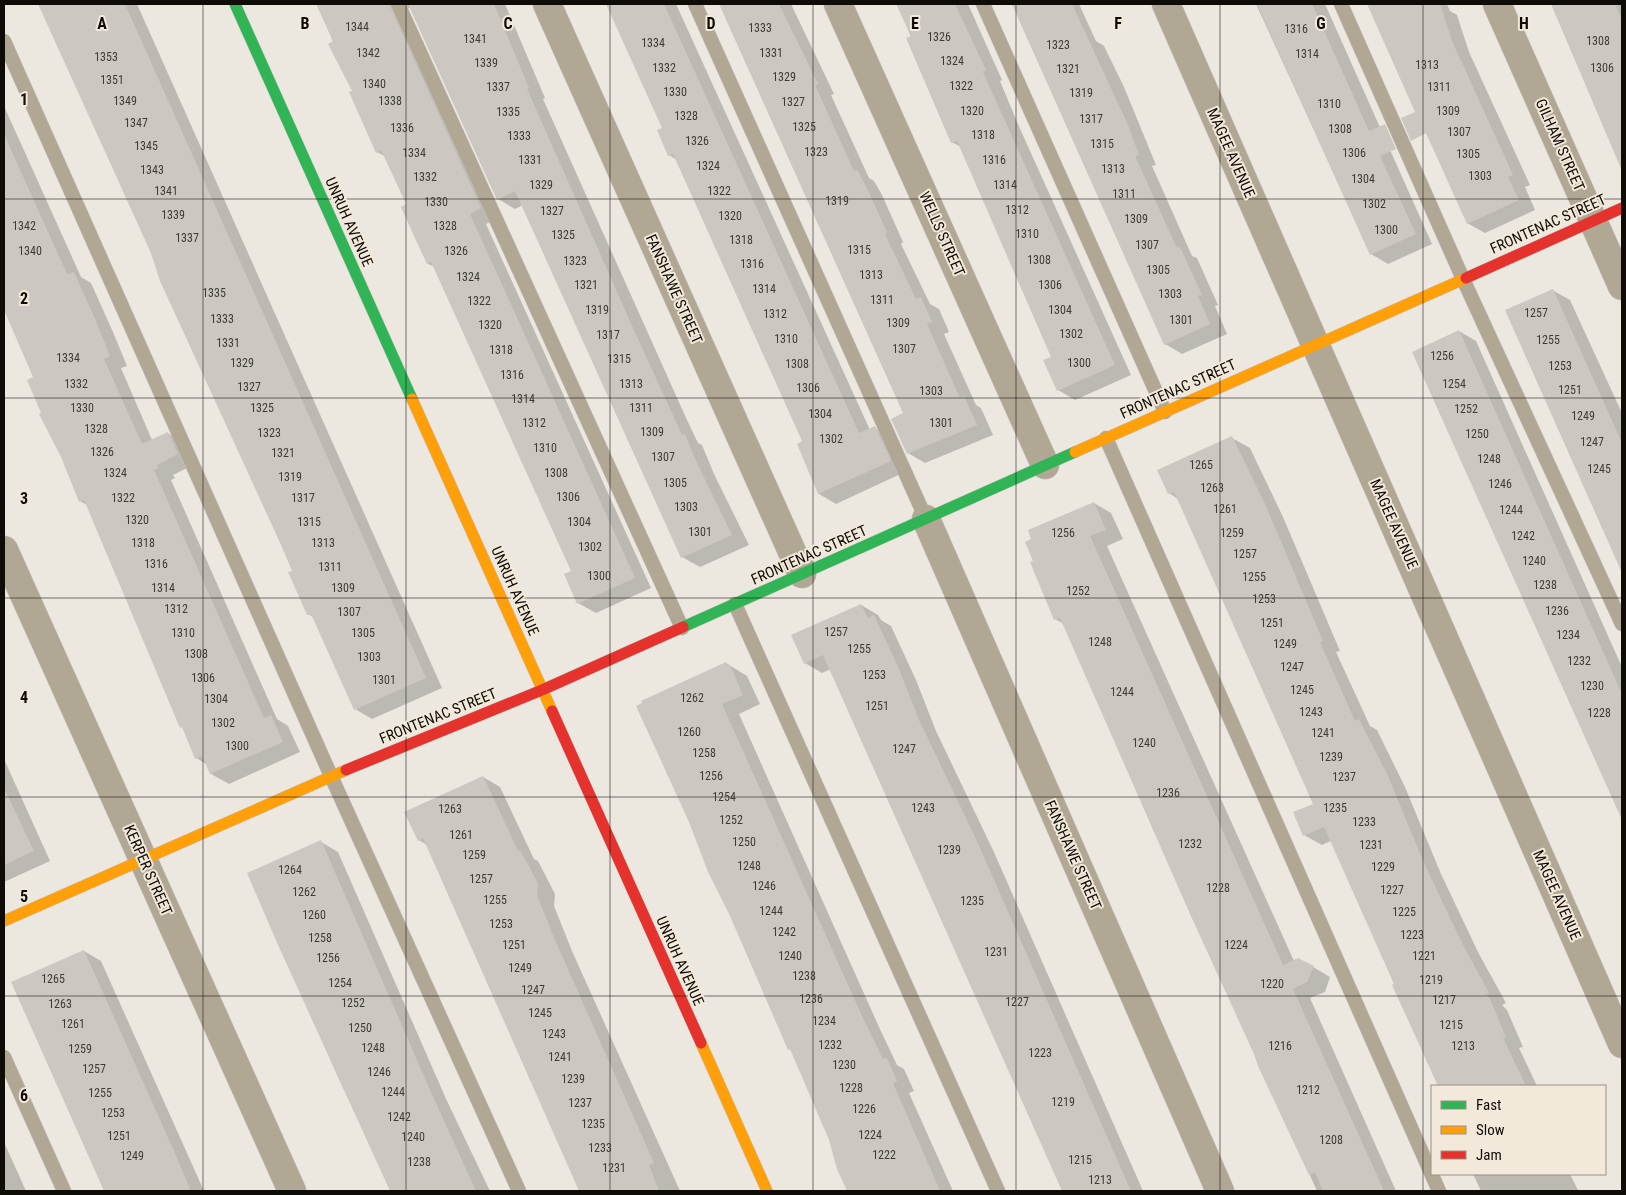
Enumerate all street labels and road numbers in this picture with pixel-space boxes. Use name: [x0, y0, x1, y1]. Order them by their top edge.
street label: GILHAM STREET: [1532, 96, 1588, 194]
street label: MAGEE AVENUE: [1203, 105, 1259, 201]
street label: UNRUH AVENUE: [321, 175, 377, 269]
street label: WELLS STREET: [915, 189, 969, 279]
street label: FRONTENAC STREET: [1487, 190, 1609, 258]
street label: FANSHAWE STREET: [642, 231, 706, 347]
street label: FRONTENAC STREET: [1117, 355, 1239, 423]
street label: MAGEE AVENUE: [1366, 476, 1422, 572]
street label: FRONTENAC STREET: [748, 521, 870, 589]
street label: UNRUH AVENUE: [487, 544, 543, 638]
street label: FRONTENAC STREET: [377, 684, 499, 748]
street label: FANSHAWE STREET: [1041, 797, 1105, 913]
street label: KERPER STREET: [120, 822, 176, 918]
street label: MAGEE AVENUE: [1529, 847, 1585, 943]
street label: UNRUH AVENUE: [652, 914, 708, 1008]

